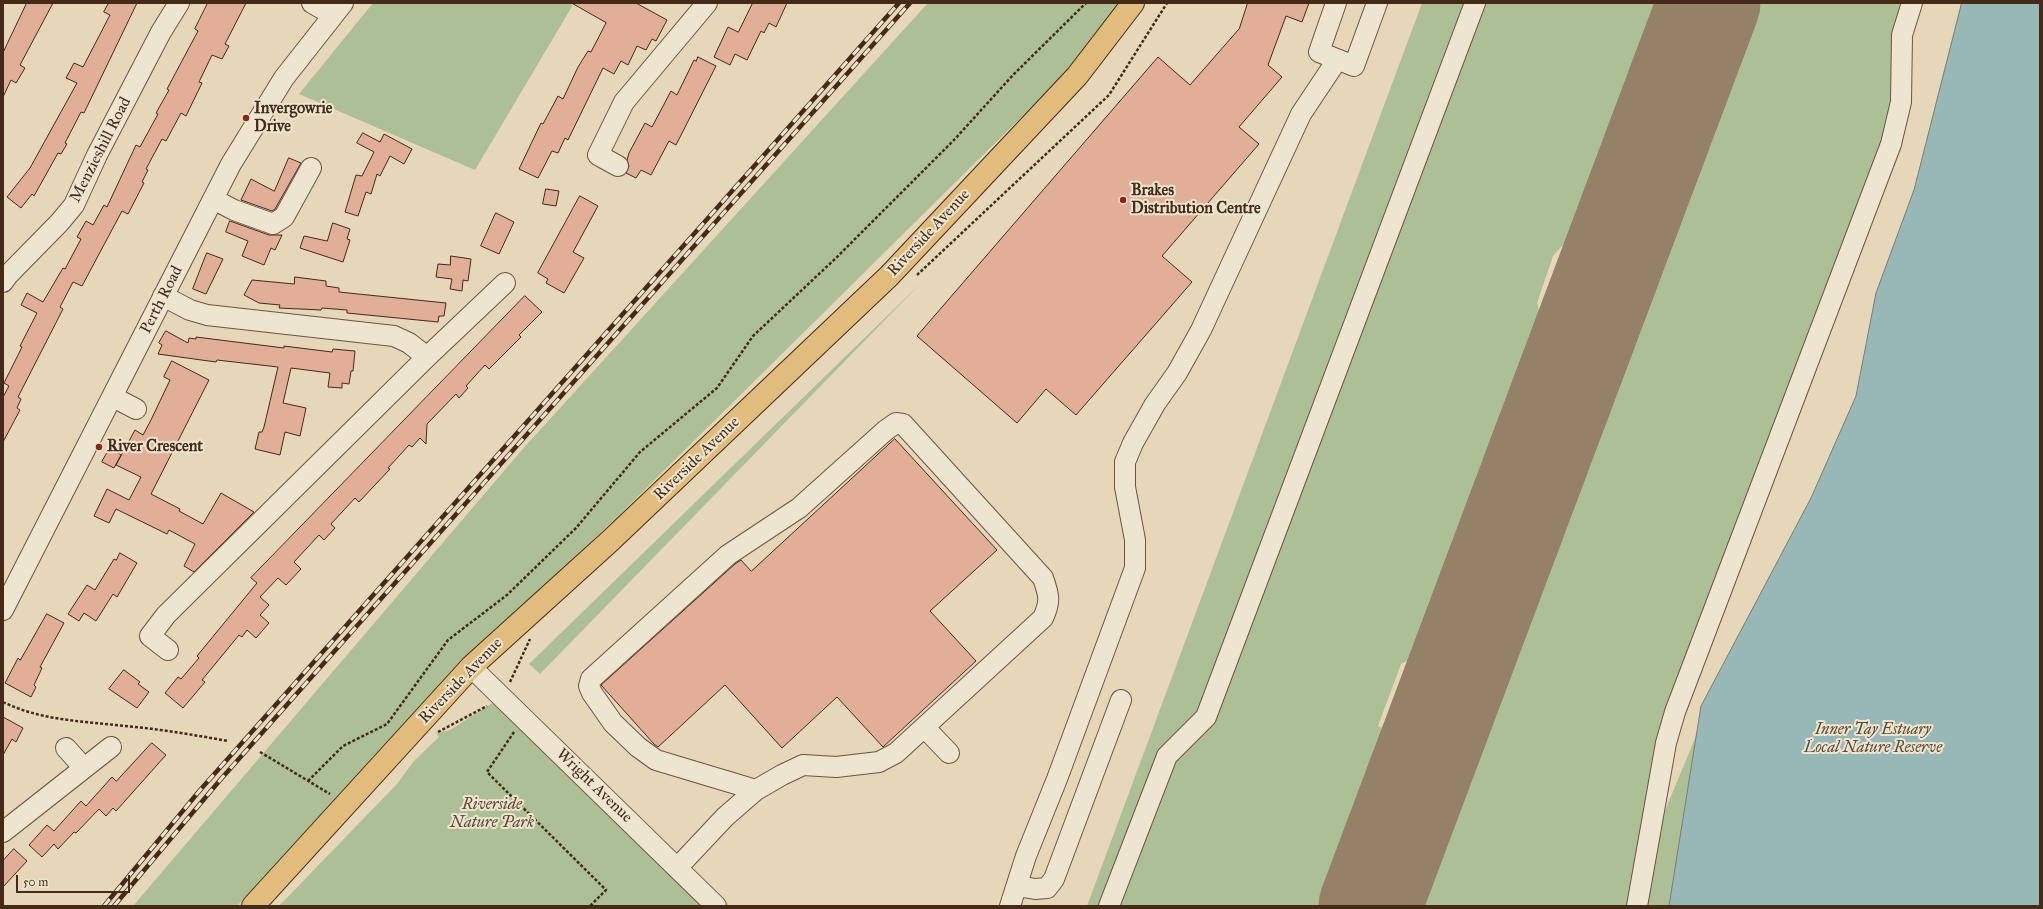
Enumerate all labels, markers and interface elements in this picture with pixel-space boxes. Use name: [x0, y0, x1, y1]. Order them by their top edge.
street label: Menzieshill Road: [66, 94, 136, 206]
place label: Invergowrie Drive: [254, 99, 332, 137]
marker: Invergowrie Drive: [241, 113, 251, 123]
place label: Brakes Distribution Centre: [1131, 181, 1261, 219]
street label: Riverside Avenue: [884, 186, 974, 280]
marker: Brakes Distribution Centre: [1118, 195, 1128, 205]
street label: Perth Road: [137, 263, 187, 337]
street label: Riverside Avenue: [650, 413, 744, 505]
place label: River Crescent: [107, 437, 203, 457]
marker: River Crescent: [94, 442, 104, 452]
street label: Riverside Avenue: [415, 634, 507, 728]
park label: Inner Tay Estuary Local Nature Reserve: [1804, 720, 1942, 758]
street label: Wright Avenue: [552, 745, 636, 827]
park label: Riverside Nature Park: [450, 795, 534, 833]
scale bar: [18, 867, 132, 893]
text: 50 m: [23, 875, 48, 889]

